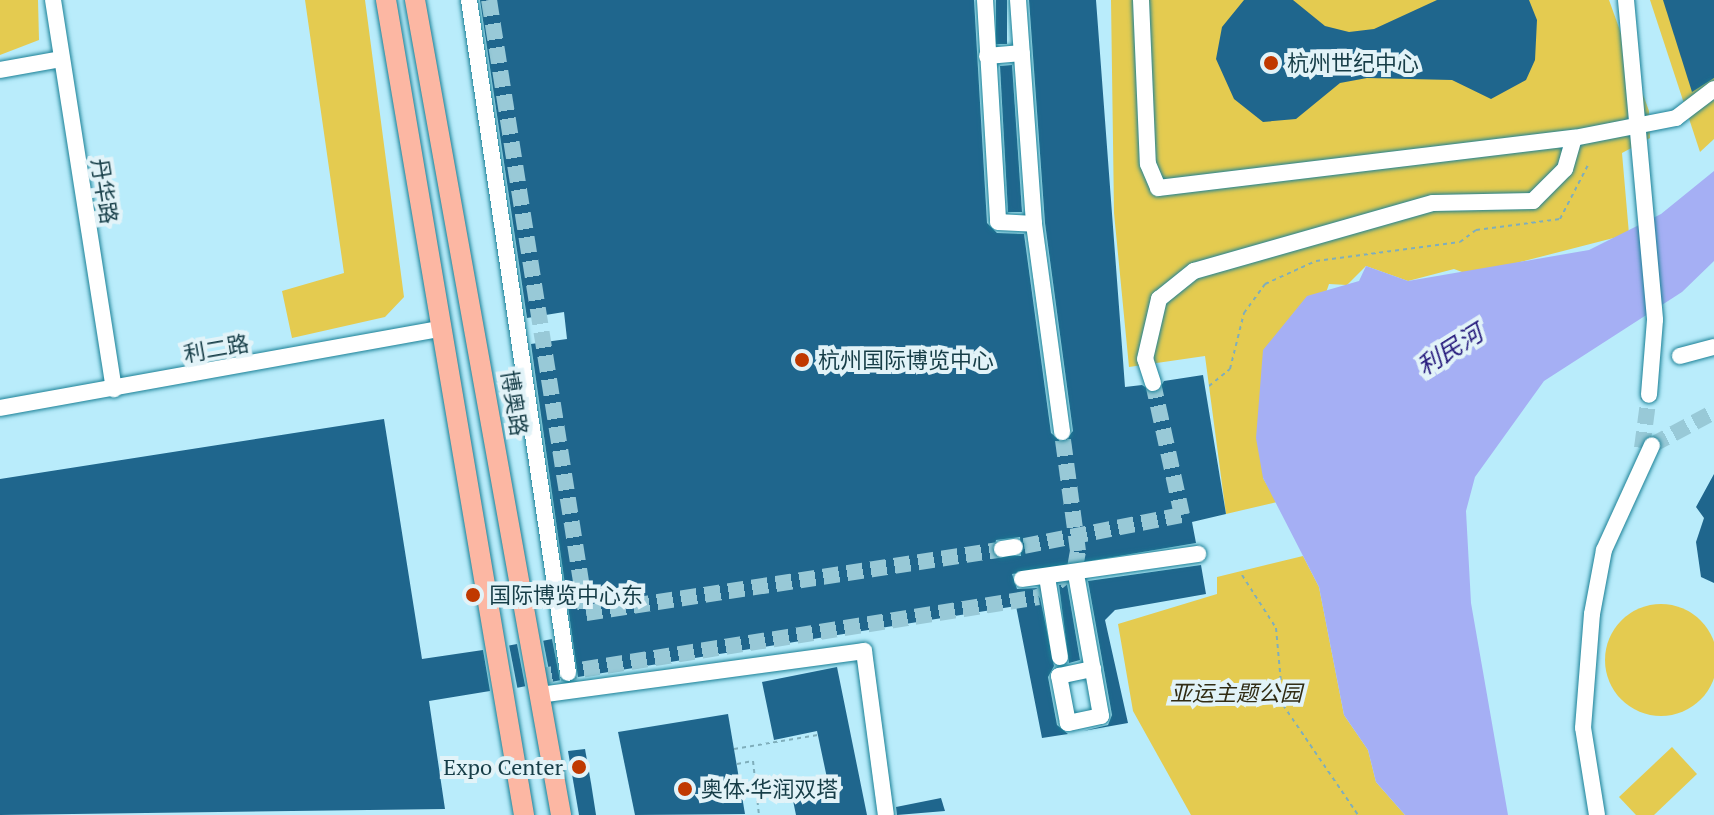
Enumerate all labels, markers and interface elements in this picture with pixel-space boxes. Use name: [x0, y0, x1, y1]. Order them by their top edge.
place label: 杭州世纪中心: [1287, 50, 1419, 76]
marker: 杭州世纪中心: [1262, 54, 1280, 72]
street label: 丹华路: [87, 156, 123, 226]
water label: 利民河: [1412, 319, 1488, 381]
street label: 利二路: [181, 329, 251, 367]
place label: 杭州国际博览中心: [818, 347, 994, 373]
marker: 杭州国际博览中心: [793, 351, 811, 369]
street label: 博奥路: [497, 368, 533, 438]
place label: 国际博览中心东: [489, 582, 643, 608]
marker: 国际博览中心东: [464, 586, 482, 604]
park label: 亚运主题公园: [1170, 680, 1302, 706]
place label: Expo Center: [443, 754, 563, 780]
marker: Expo Center: [570, 758, 588, 776]
place label: 奥体·华润双塔: [701, 776, 838, 802]
marker: 奥体·华润双塔: [676, 780, 694, 798]

